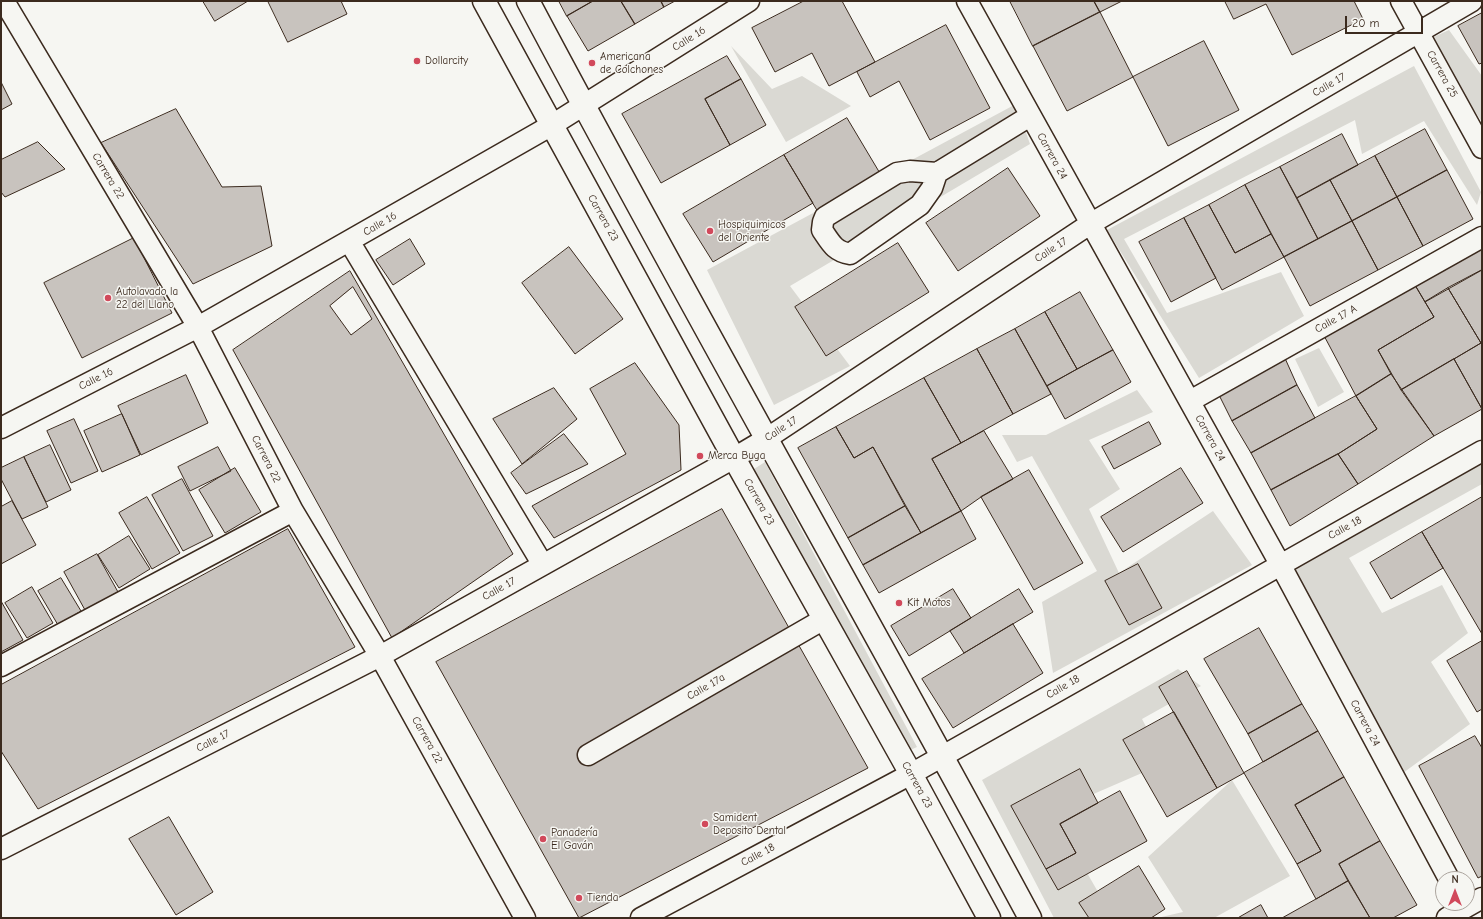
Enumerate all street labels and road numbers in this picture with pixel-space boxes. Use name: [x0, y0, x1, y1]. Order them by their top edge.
street label: Calle 16: [670, 24, 708, 54]
street label: Carrera 25: [1424, 48, 1460, 100]
street label: Calle 17: [1310, 70, 1348, 100]
street label: Carrera 24: [1034, 130, 1070, 182]
street label: Carrera 22: [89, 151, 127, 201]
street label: Carrera 23: [585, 192, 621, 244]
street label: Calle 16: [361, 209, 399, 239]
street label: Calle 17: [1032, 235, 1070, 265]
street label: Calle 17 A: [1313, 302, 1359, 336]
street label: Calle 16: [77, 365, 115, 393]
street label: Carrera 24: [1192, 412, 1228, 464]
street label: Calle 17: [762, 414, 800, 444]
street label: Carrera 22: [248, 433, 284, 485]
street label: Carrera 23: [741, 476, 777, 528]
street label: Calle 18: [1326, 513, 1364, 543]
street label: Calle 17: [480, 575, 518, 603]
street label: Calle 17a: [685, 671, 727, 703]
street label: Calle 18: [1044, 672, 1082, 702]
street label: Carrera 24: [1347, 697, 1383, 749]
street label: Carrera 22: [409, 714, 445, 766]
street label: Calle 17: [194, 727, 232, 755]
street label: Carrera 23: [899, 759, 935, 811]
street label: Calle 18: [739, 841, 777, 869]

